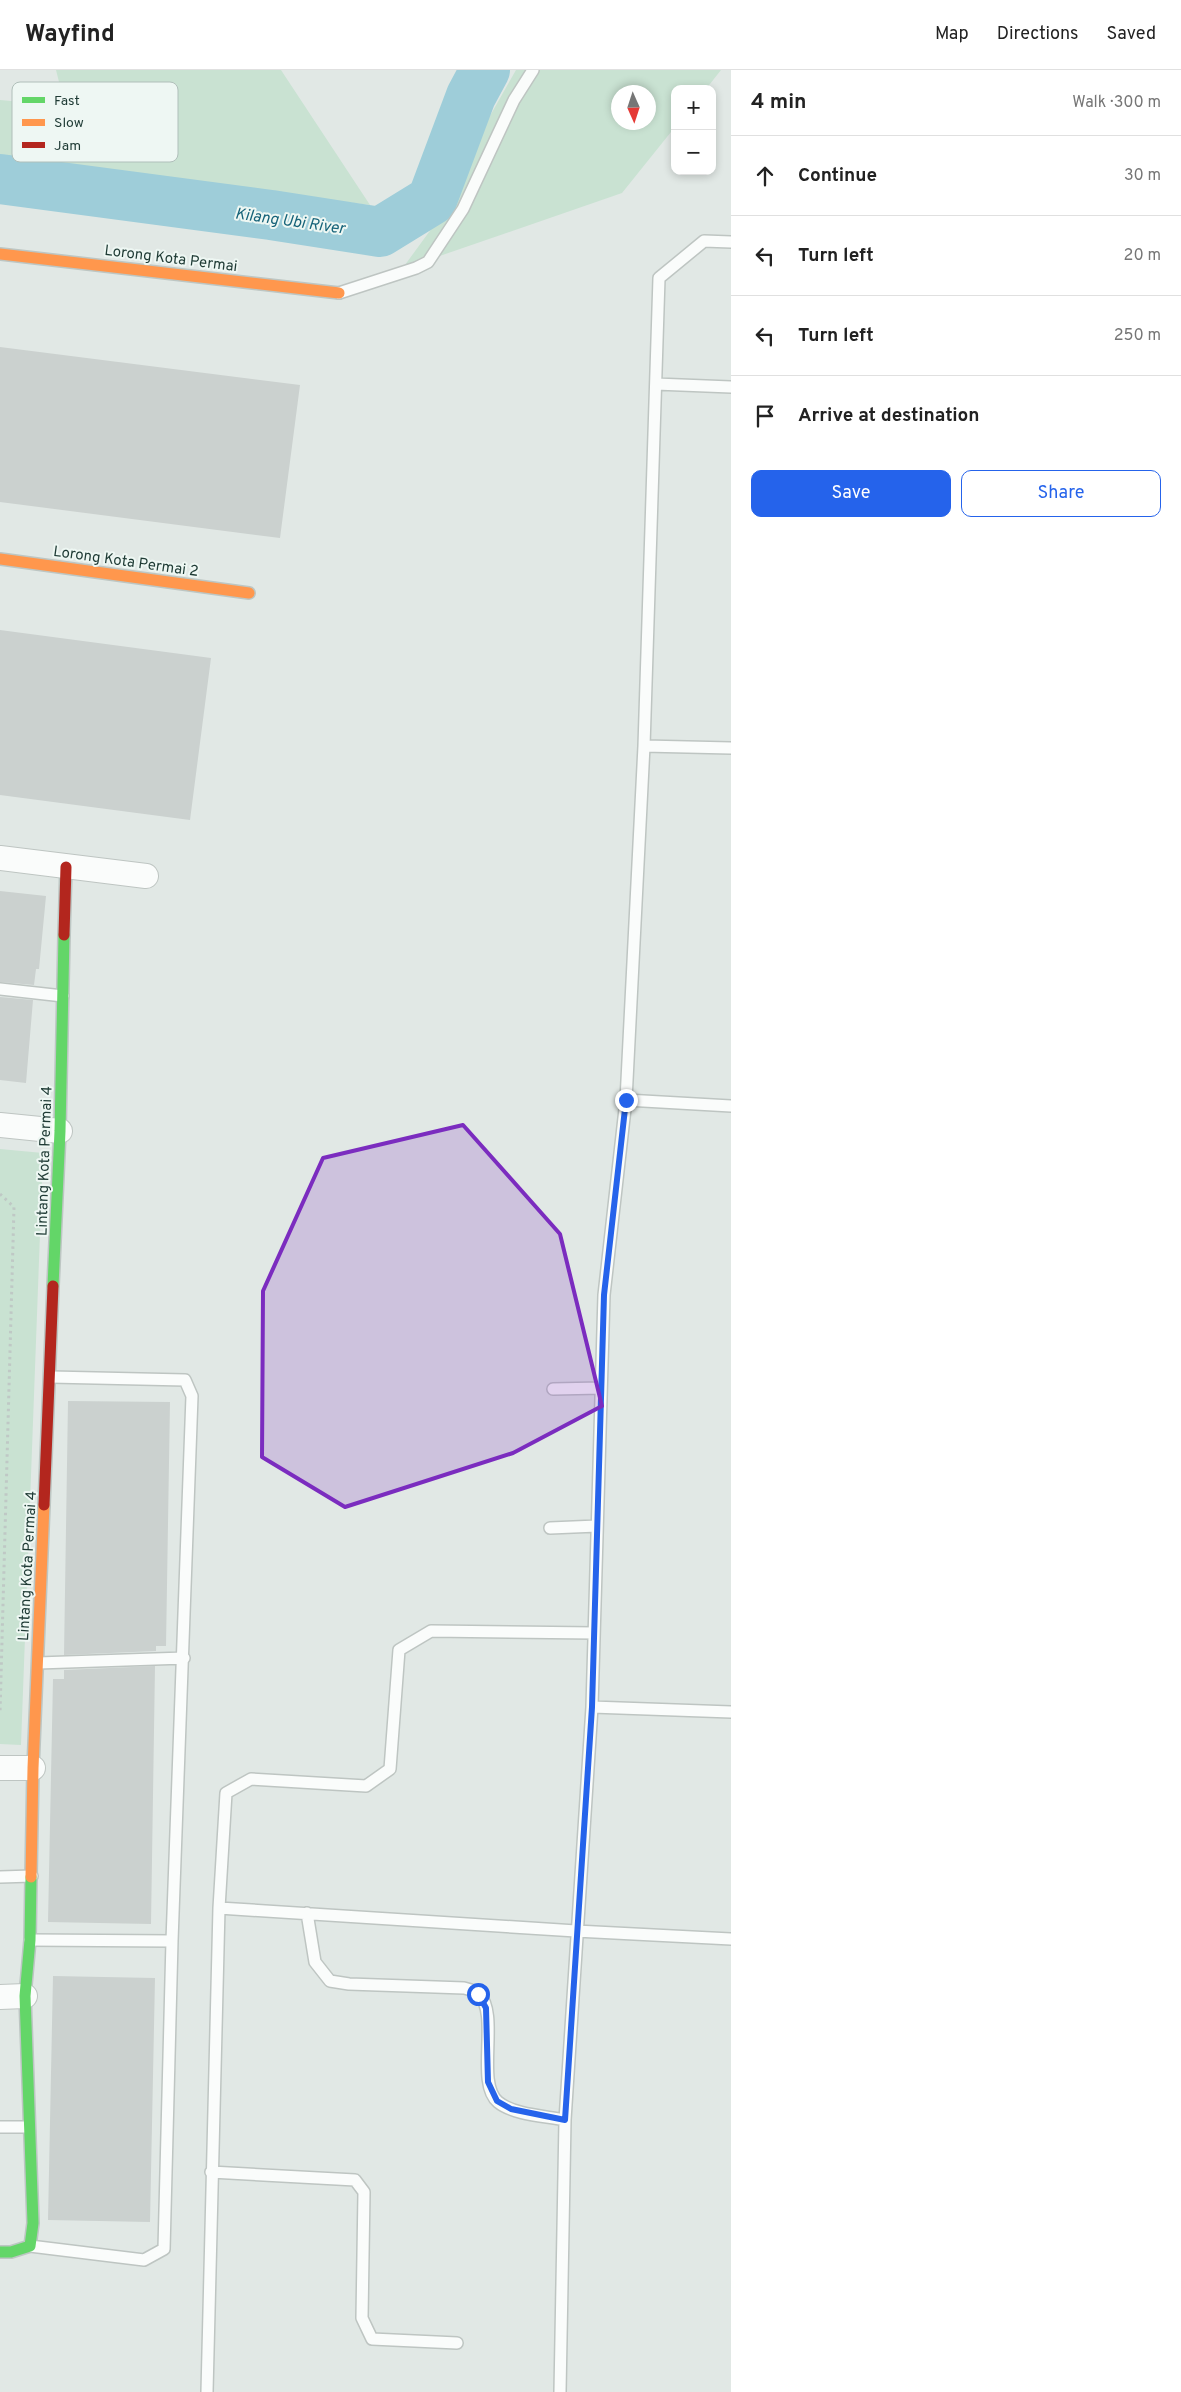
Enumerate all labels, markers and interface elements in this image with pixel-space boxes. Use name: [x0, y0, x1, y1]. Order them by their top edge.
text: Wayfind: [25, 20, 115, 50]
text: Map: [935, 23, 969, 46]
text: Directions: [997, 23, 1079, 46]
text: Saved: [1107, 23, 1156, 46]
legend: [12, 82, 178, 162]
north arrow: [611, 85, 656, 130]
map controls: [671, 85, 716, 175]
button: +: [671, 85, 716, 130]
text: 4 min: [751, 89, 807, 116]
text: Fast: [54, 93, 80, 110]
text: Walk · 300 m: [1072, 93, 1161, 113]
text: Slow: [54, 115, 84, 132]
button: −: [671, 130, 716, 175]
text: Jam: [54, 138, 81, 155]
icon: ahead: [751, 162, 779, 190]
text: Continue: [798, 164, 877, 188]
text: 30 m: [1124, 166, 1161, 186]
water label: Kilang Ubi River: [234, 204, 348, 240]
street label: Lorong Kota Permai: [103, 242, 238, 277]
icon: left: [751, 242, 779, 270]
text: Turn left: [798, 244, 874, 268]
text: 20 m: [1124, 246, 1161, 266]
icon: left: [751, 322, 779, 350]
text: Turn left: [798, 324, 874, 348]
text: 250 m: [1114, 326, 1161, 346]
icon: arrive: [751, 402, 779, 430]
text: Arrive at destination: [798, 404, 979, 428]
button: Save: [751, 470, 951, 517]
button: Share: [961, 470, 1161, 517]
street label: Lorong Kota Permai 2: [52, 543, 200, 582]
street label: Lintang Kota Permai 4: [33, 1086, 58, 1236]
route end: [615, 1089, 638, 1112]
street label: Lintang Kota Permai 4: [15, 1491, 42, 1642]
route start: [467, 1983, 490, 2006]

